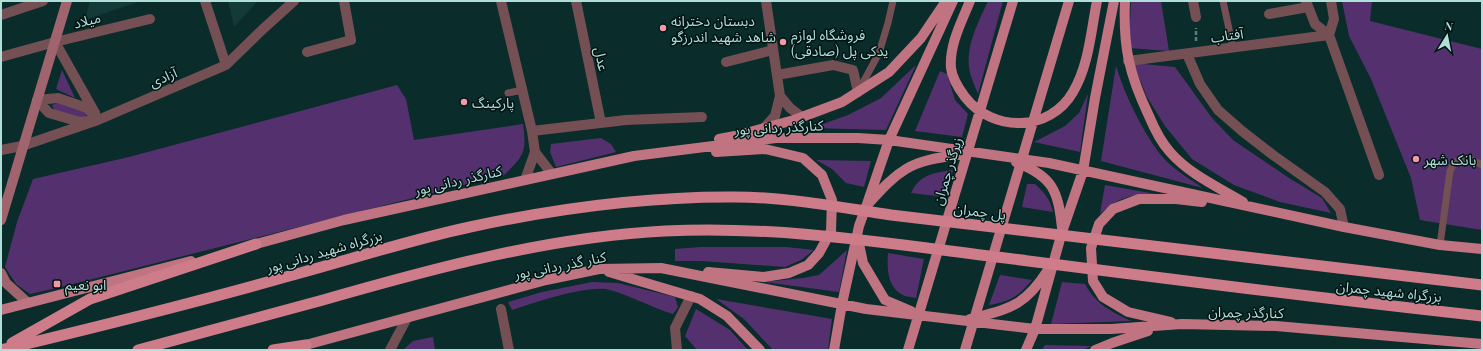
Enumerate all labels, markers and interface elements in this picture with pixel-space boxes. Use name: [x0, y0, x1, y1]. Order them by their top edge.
street label: میلاد: [71, 7, 103, 33]
place label: دبستان دخترانه شاهد شهید اندرزگو: [671, 11, 776, 46]
north arrow: [1427, 16, 1467, 56]
text: N: [1444, 18, 1454, 34]
marker: دبستان دخترانه شاهد شهید اندرزگو: [658, 23, 668, 33]
street label: آفتاب: [1209, 23, 1245, 47]
place label: فروشگاه لوازم یدکی پل (صادقی): [791, 25, 888, 61]
marker: فروشگاه لوازم یدکی پل (صادقی): [778, 37, 788, 47]
street label: عدل: [590, 45, 614, 73]
street label: آزادی: [146, 62, 181, 91]
place label: پارکینگ: [472, 93, 514, 113]
marker: پارکینگ: [459, 97, 469, 107]
street label: کنارگذر ردانی پور: [733, 115, 824, 140]
street label: زیرگذر چمران: [928, 135, 967, 208]
place label: بانک شهر: [1423, 150, 1477, 169]
marker: بانک شهر: [1411, 154, 1421, 164]
street label: کنارگذر ردانی پور: [411, 161, 504, 201]
street label: پل چمران: [953, 198, 1007, 225]
street label: بزرگراه شهید ردانی پور: [263, 225, 385, 278]
street label: کنار گذر ردانی پور: [511, 247, 608, 285]
place label: ابو نعیم: [65, 275, 106, 296]
street label: بزرگراه شهید چمران: [1335, 276, 1443, 307]
marker: ابو نعیم: [52, 279, 62, 289]
street label: کنارگذر چمران: [1208, 302, 1284, 323]

